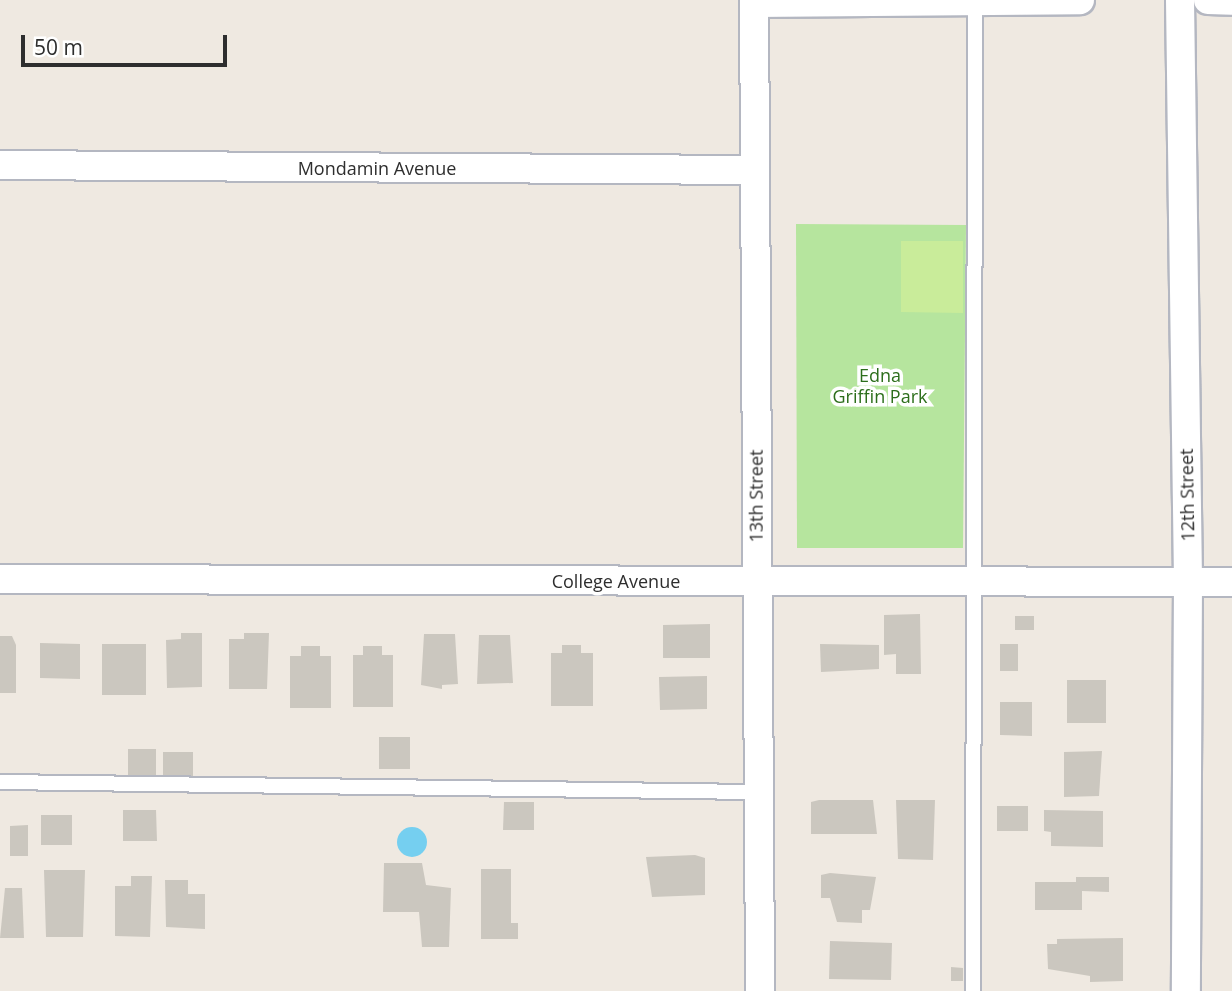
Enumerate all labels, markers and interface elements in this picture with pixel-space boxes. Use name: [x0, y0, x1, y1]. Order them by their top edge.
scale bar: [24, 21, 231, 65]
text: 50 m: [34, 33, 83, 61]
street label: Mondamin Avenue: [298, 157, 456, 179]
park label: Edna Griffin Park: [833, 365, 927, 408]
street label: 12th Street: [1175, 448, 1199, 542]
street label: 13th Street: [745, 450, 767, 542]
street label: College Avenue: [552, 570, 680, 592]

